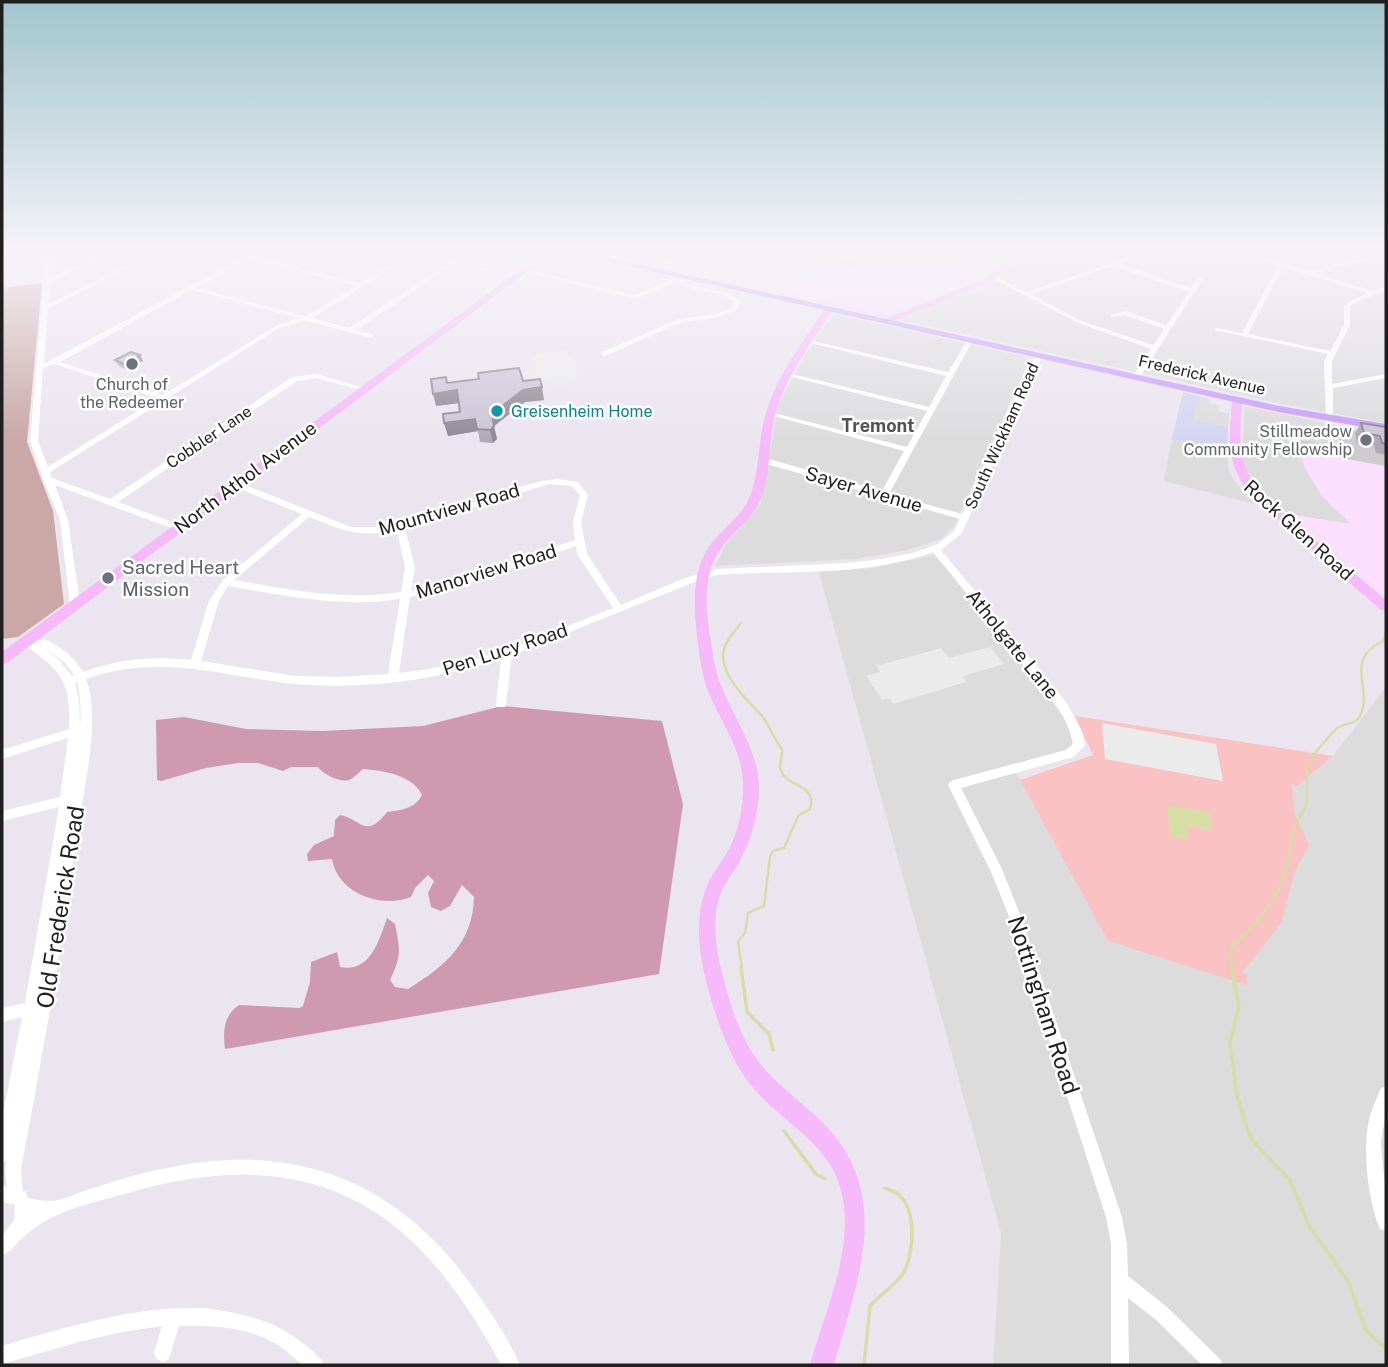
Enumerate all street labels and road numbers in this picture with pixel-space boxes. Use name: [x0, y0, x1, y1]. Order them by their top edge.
street label: Frederick Avenue: [1137, 351, 1267, 399]
street label: South Wickham Road: [961, 360, 1043, 512]
street label: Cobbler Lane: [163, 401, 255, 473]
street label: North Athol Avenue: [170, 416, 320, 538]
street label: Sayer Avenue: [803, 462, 925, 516]
street label: Rock Glen Road: [1240, 475, 1358, 585]
street label: Mountview Road: [376, 478, 522, 540]
street label: Manorview Road: [413, 539, 559, 603]
street label: Atholgate Lane: [962, 585, 1064, 703]
street label: Pen Lucy Road: [440, 618, 570, 680]
street label: Old Frederick Road: [31, 804, 89, 1010]
street label: Nottingham Road: [1002, 912, 1086, 1098]

